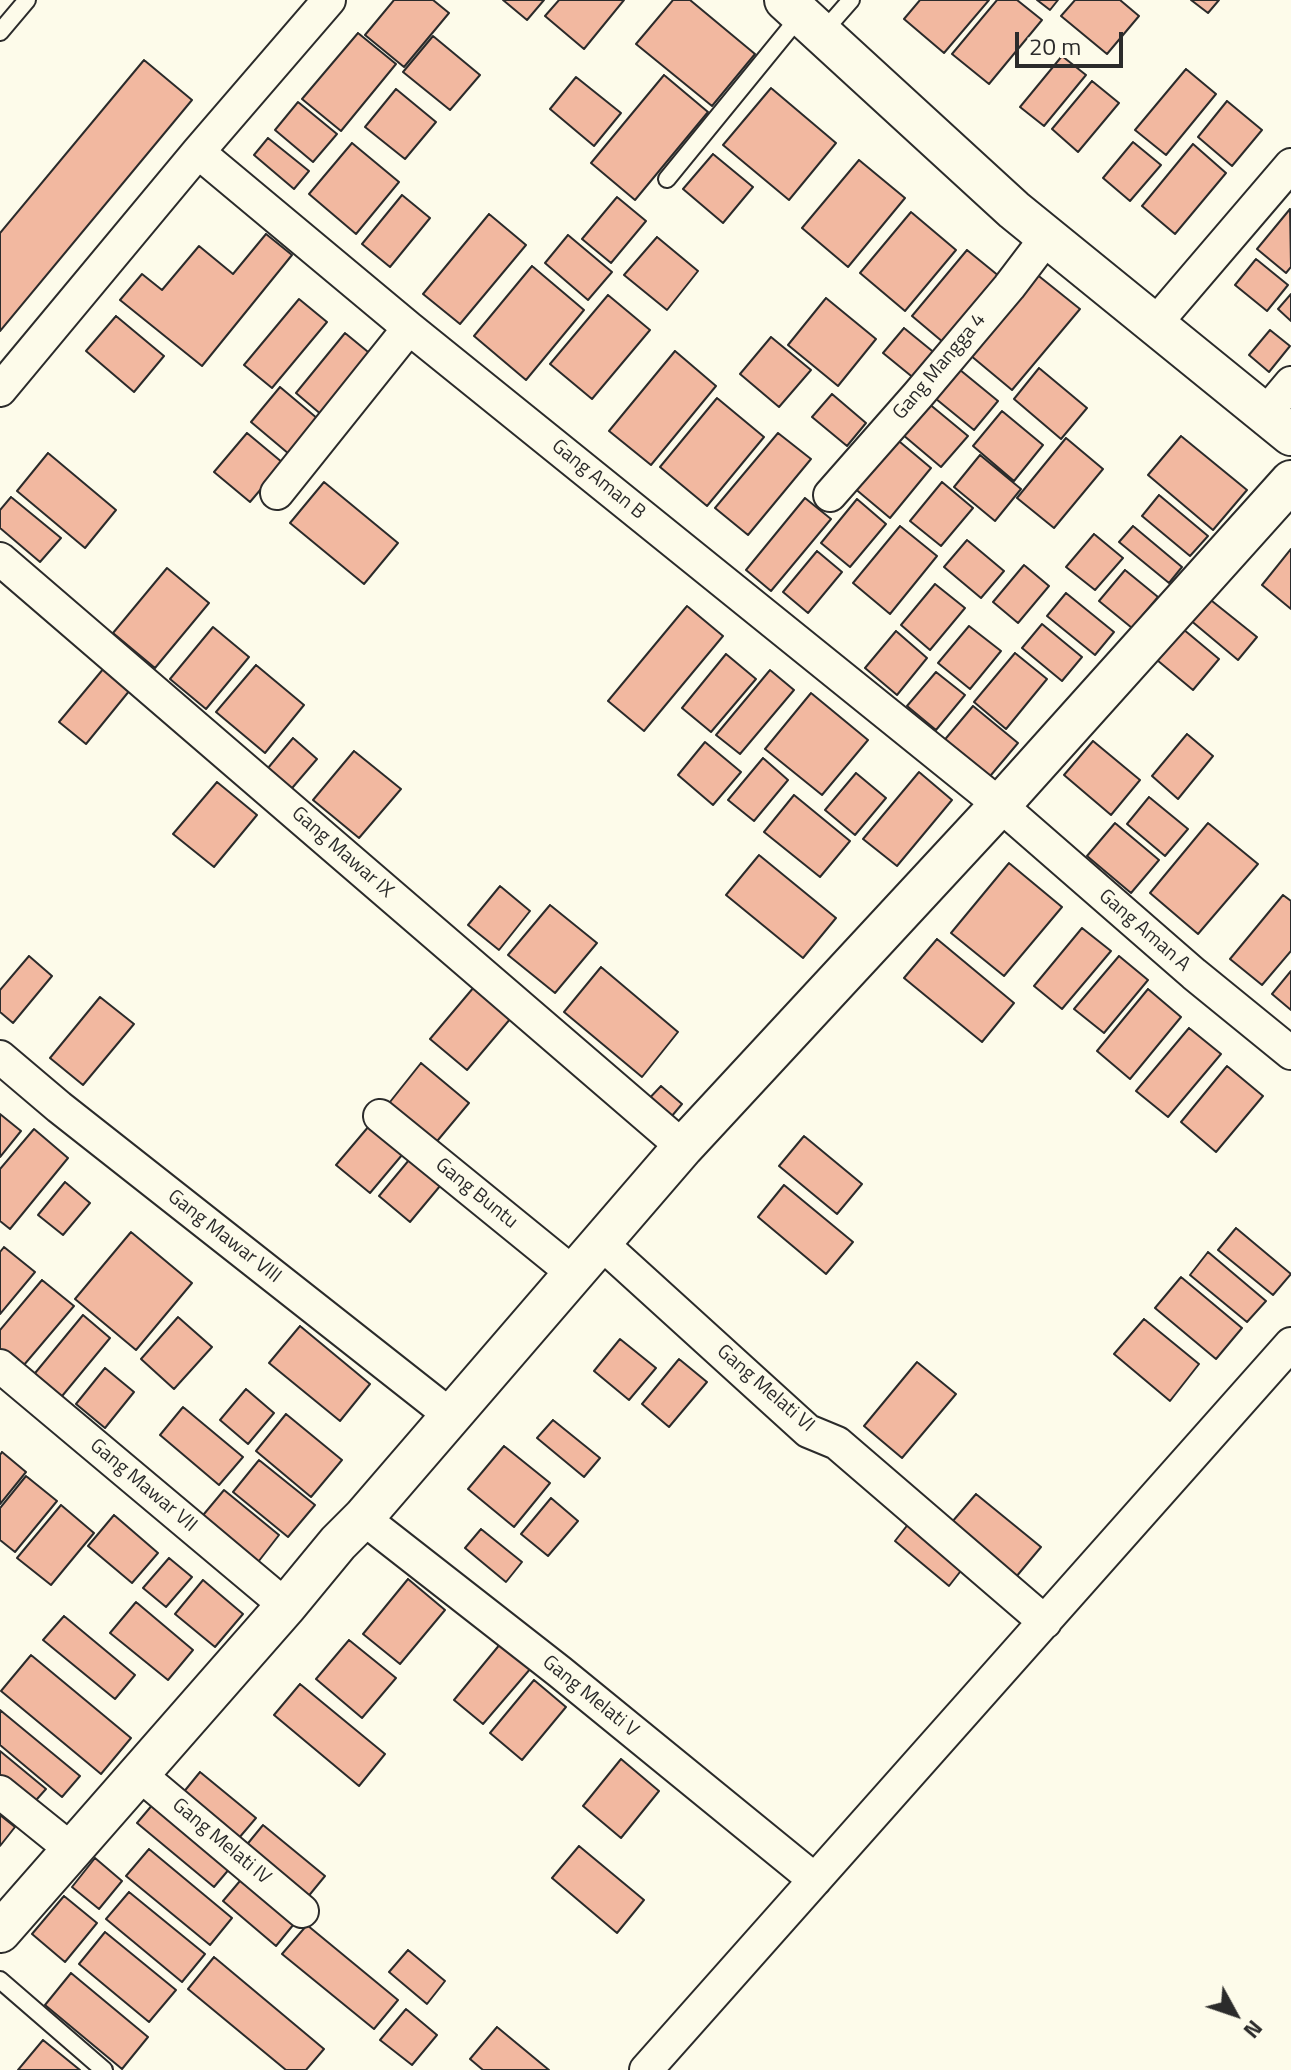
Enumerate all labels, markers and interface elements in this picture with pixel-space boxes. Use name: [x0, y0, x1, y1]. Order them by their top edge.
scale bar: [1019, 16, 1127, 66]
text: 20 m: [1029, 28, 1081, 64]
street label: Gang Mangga 4: [889, 309, 991, 425]
street label: Gang Aman B: [546, 435, 650, 525]
street label: Gang Mawar IX: [286, 802, 398, 904]
street label: Gang Aman A: [1093, 885, 1195, 977]
street label: Gang Buntu: [430, 1154, 522, 1234]
street label: Gang Mawar VIII: [162, 1185, 286, 1289]
street label: Gang Melati VI: [711, 1340, 819, 1438]
street label: Gang Mawar VII: [85, 1434, 201, 1538]
street label: Gang Melati V: [537, 1651, 643, 1743]
street label: Gang Melati IV: [167, 1794, 275, 1890]
north arrow: [1195, 1974, 1275, 2054]
text: N: [1235, 2013, 1271, 2046]

